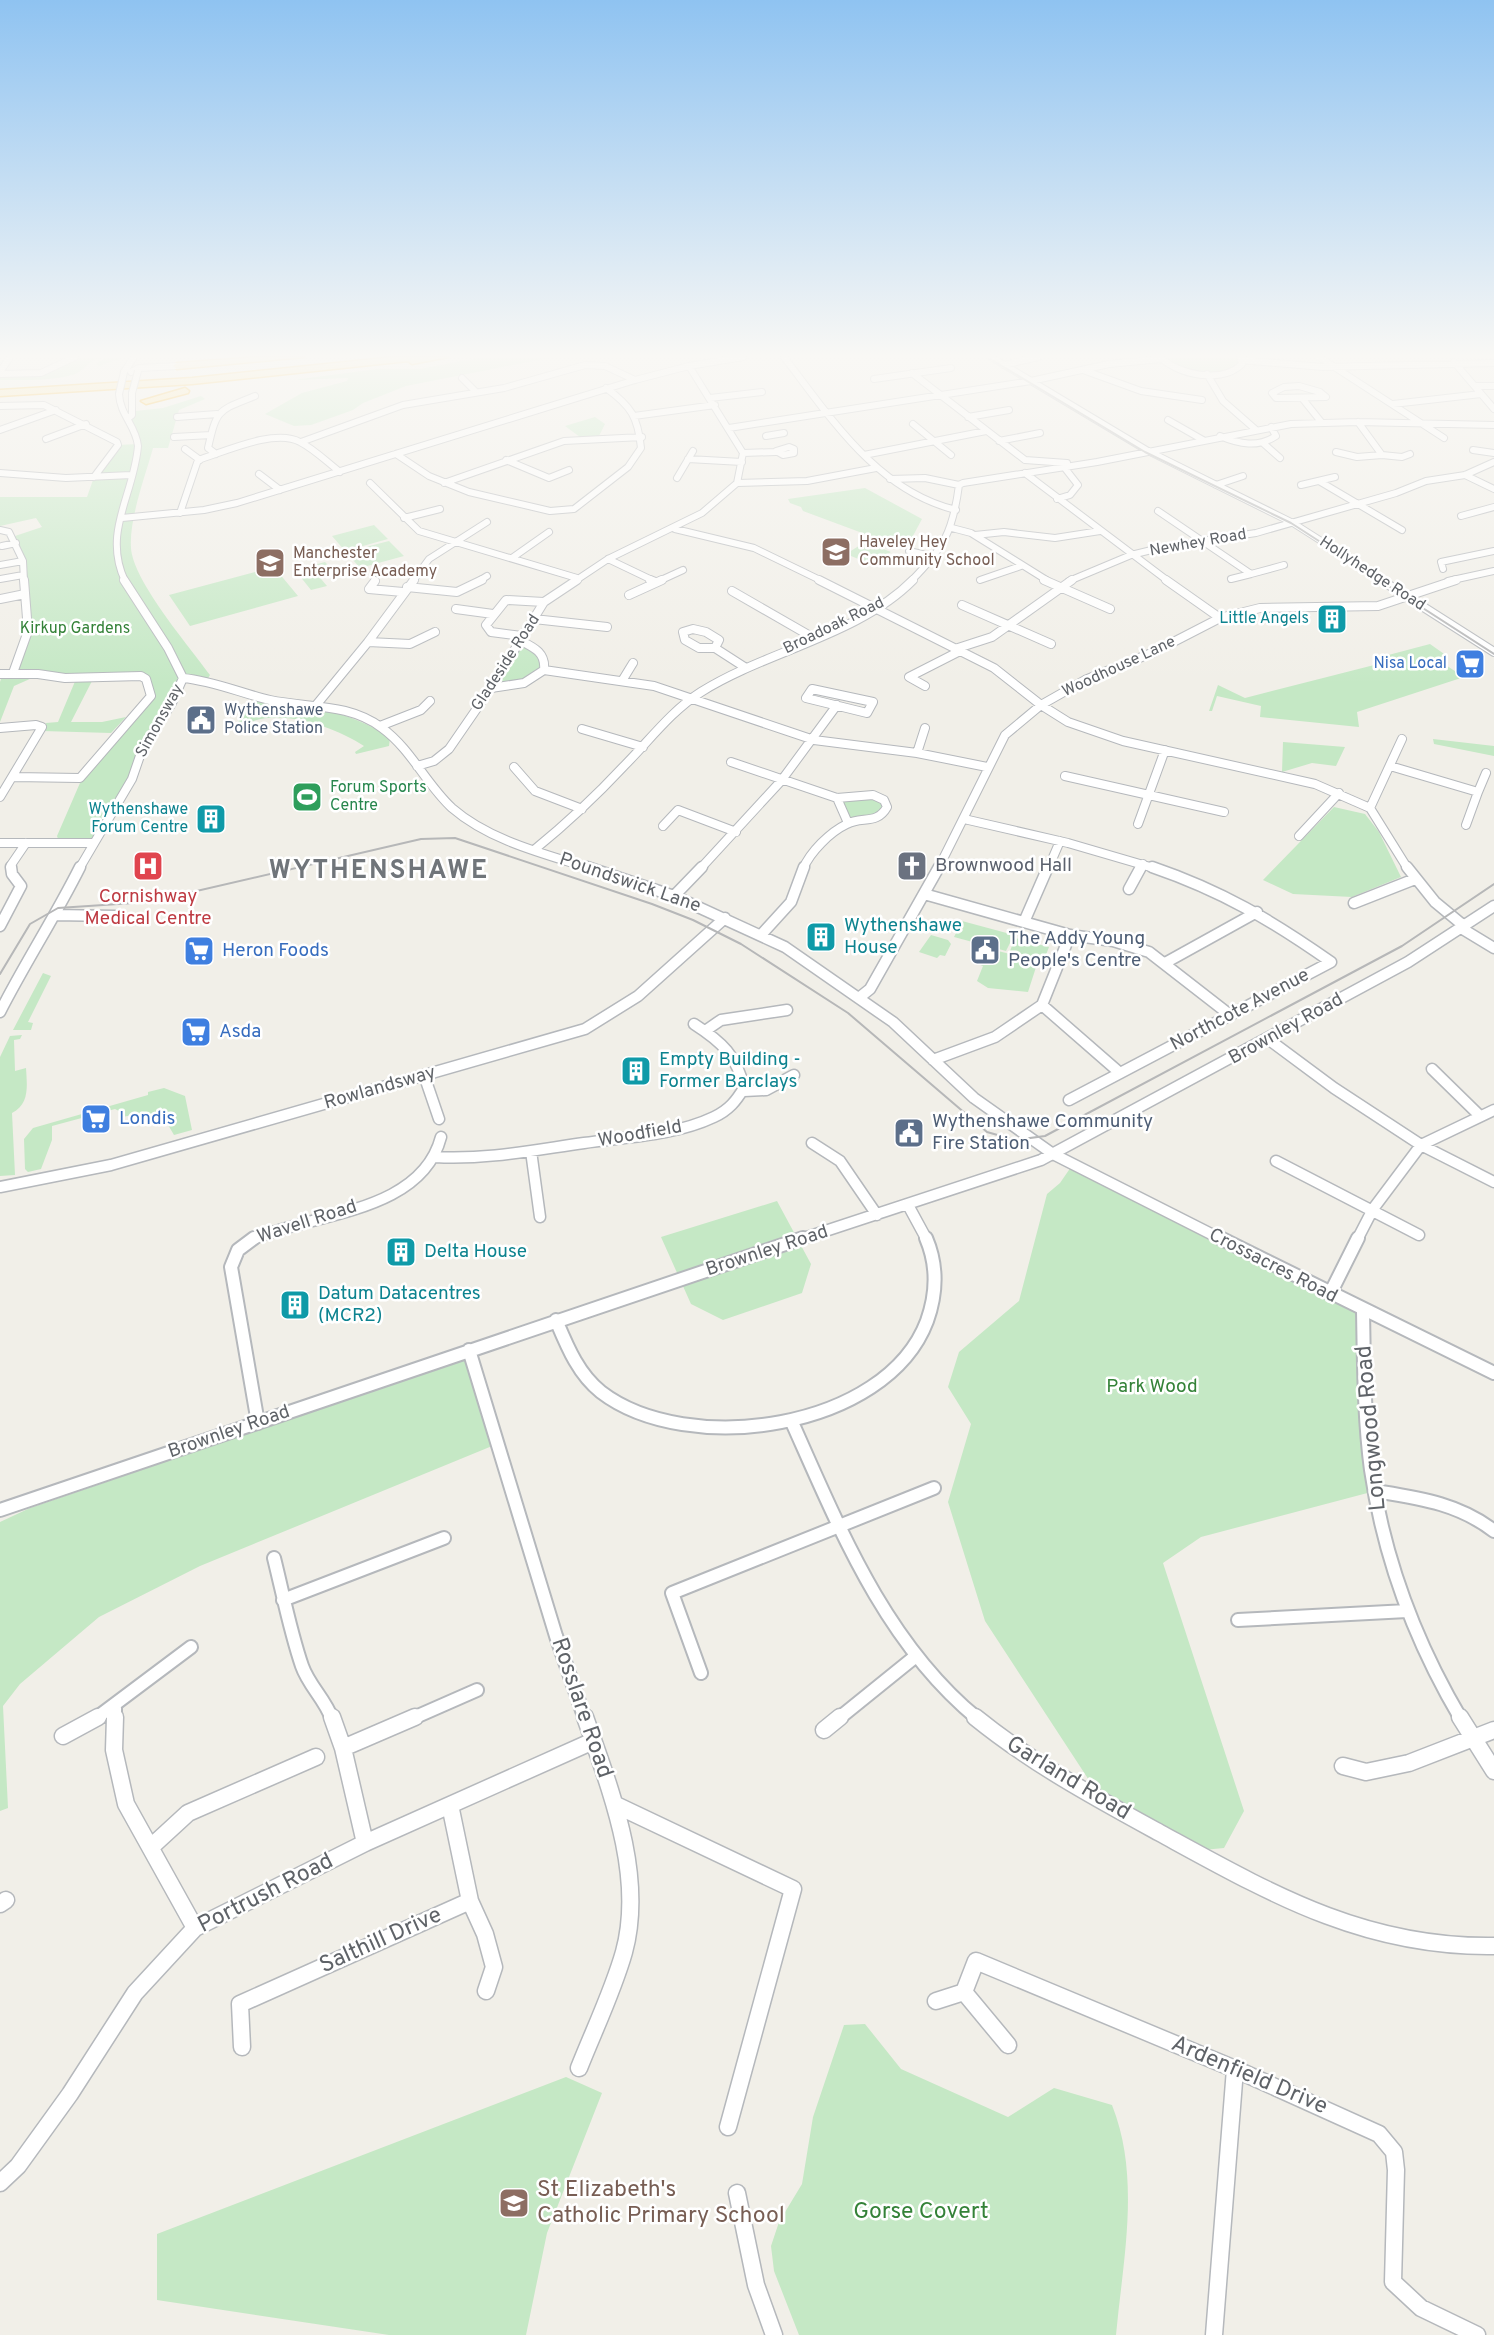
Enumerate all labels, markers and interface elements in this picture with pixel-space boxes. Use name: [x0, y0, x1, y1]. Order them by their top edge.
street label: Newhey Road: [1148, 525, 1248, 561]
street label: Hollyhedge Road: [1315, 532, 1429, 616]
place label: Haveley Hey Community School: [859, 533, 995, 571]
school or university icon: Haveley Hey Community School: [819, 535, 853, 569]
place label: Manchester Enterprise Academy: [293, 544, 437, 582]
school or university icon: Manchester Enterprise Academy: [253, 546, 287, 580]
street label: Broadoak Road: [780, 593, 888, 659]
building icon: Little Angels: [1315, 602, 1349, 636]
place label: Little Angels: [1219, 609, 1309, 629]
street label: Gladeside Road: [467, 611, 545, 715]
park label: Kirkup Gardens: [20, 619, 130, 639]
street label: Woodhouse Lane: [1059, 632, 1179, 702]
supermarket icon: Nisa Local: [1453, 647, 1487, 681]
place label: Nisa Local: [1374, 654, 1447, 674]
street label: Simonsway: [132, 681, 188, 761]
place label: Wythenshawe Police Station: [224, 701, 323, 739]
public building icon: Wythenshawe Police Station: [184, 703, 218, 737]
place label: Forum Sports Centre: [330, 778, 427, 816]
sports icon: Forum Sports Centre: [290, 780, 324, 814]
place label: Wythenshawe Forum Centre: [89, 800, 188, 838]
building icon: Wythenshawe Forum Centre: [194, 802, 228, 836]
street label: Poundswick Lane: [556, 848, 704, 918]
hospital icon: Cornishway Medical Centre: [131, 849, 165, 883]
church icon: Brownwood Hall: [895, 849, 929, 883]
place label: Brownwood Hall: [935, 854, 1072, 878]
district label: WYTHENSHAWE: [269, 855, 489, 888]
place label: Cornishway Medical Centre: [85, 885, 211, 931]
place label: Wythenshawe House: [844, 914, 962, 960]
building icon: Wythenshawe House: [804, 920, 838, 954]
place label: The Addy Young People's Centre: [1008, 927, 1145, 973]
public building icon: The Addy Young People's Centre: [968, 933, 1002, 967]
supermarket icon: Heron Foods: [182, 934, 216, 968]
place label: Heron Foods: [222, 939, 329, 963]
street label: Northcote Avenue: [1166, 963, 1314, 1057]
street label: Brownley Road: [1224, 988, 1348, 1070]
supermarket icon: Asda: [179, 1015, 213, 1049]
place label: Asda: [219, 1020, 261, 1044]
place label: Empty Building - Former Barclays: [659, 1048, 801, 1094]
building icon: Empty Building - Former Barclays: [619, 1054, 653, 1088]
street label: Rowlandsway: [321, 1061, 439, 1115]
supermarket icon: Londis: [79, 1102, 113, 1136]
place label: Londis: [119, 1107, 176, 1131]
place label: Wythenshawe Community Fire Station: [932, 1110, 1153, 1156]
street label: Woodfield: [596, 1115, 684, 1153]
public building icon: Wythenshawe Community Fire Station: [892, 1116, 926, 1150]
street label: Wavell Road: [254, 1195, 360, 1249]
street label: Brownley Road: [703, 1220, 831, 1282]
street label: Crossacres Road: [1205, 1223, 1341, 1309]
building icon: Delta House: [384, 1235, 418, 1269]
place label: Delta House: [424, 1240, 527, 1264]
place label: Datum Datacentres (MCR2): [318, 1282, 481, 1328]
building icon: Datum Datacentres (MCR2): [278, 1288, 312, 1322]
street label: Longwood Road: [1350, 1344, 1394, 1512]
park label: Park Wood: [1106, 1375, 1198, 1399]
street label: Brownley Road: [165, 1400, 293, 1464]
street label: Rosslare Road: [543, 1634, 619, 1782]
street label: Garland Road: [1000, 1730, 1136, 1828]
street label: Portrush Road: [193, 1847, 339, 1941]
street label: Salthill Drive: [315, 1901, 447, 1981]
street label: Ardenfield Drive: [1166, 2030, 1332, 2122]
place label: St Elizabeth's Catholic Primary School: [537, 2176, 785, 2231]
school or university icon: St Elizabeth's Catholic Primary School: [497, 2186, 531, 2220]
park label: Gorse Covert: [853, 2198, 989, 2227]

